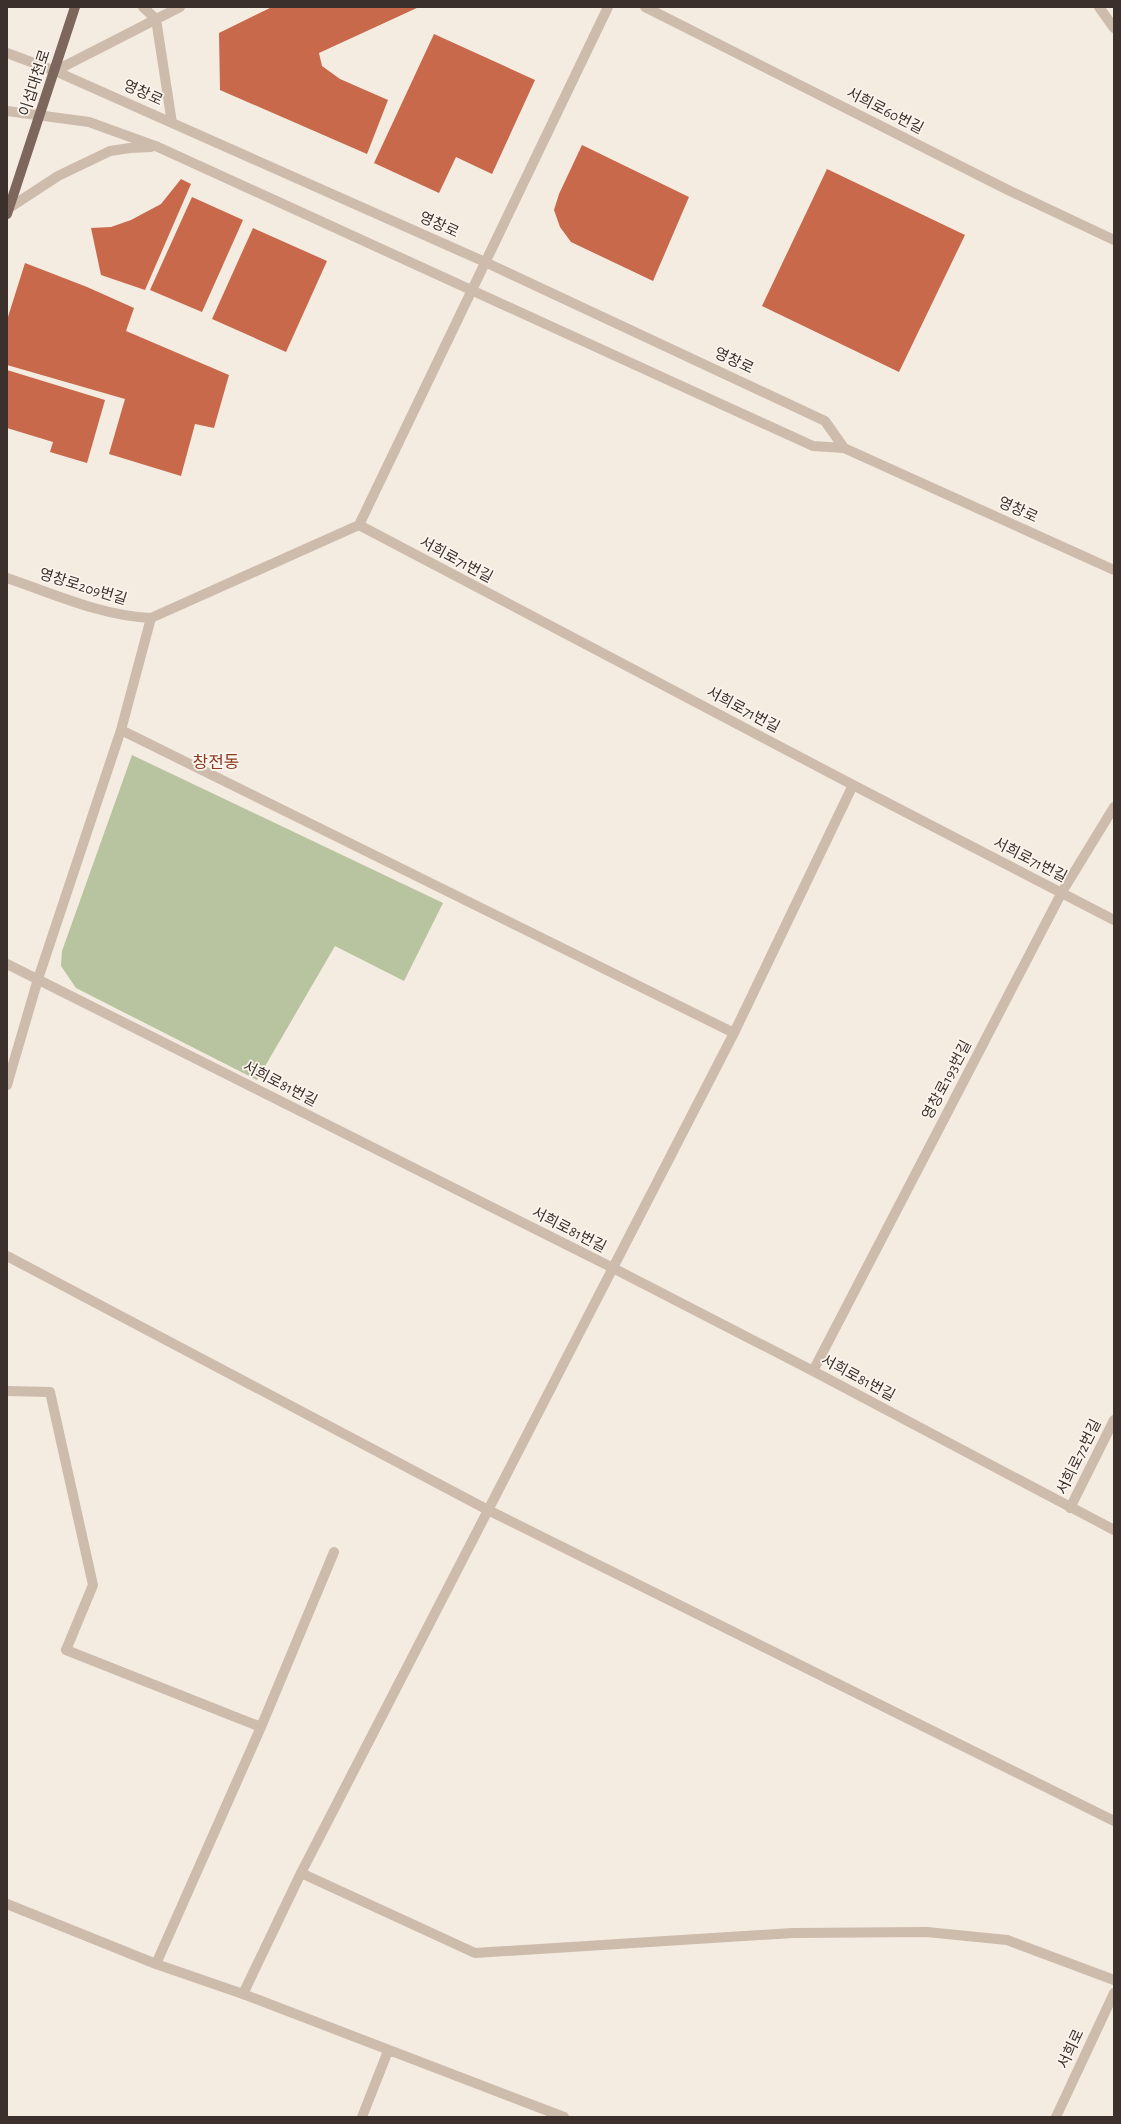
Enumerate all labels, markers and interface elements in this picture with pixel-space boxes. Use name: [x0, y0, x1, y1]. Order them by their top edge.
street label: 이섭대천로: [15, 47, 53, 118]
street label: 영창로: [121, 77, 165, 108]
street label: 서희로60번길: [844, 84, 926, 137]
street label: 영창로: [417, 209, 461, 240]
street label: 영창로: [712, 345, 756, 377]
street label: 영창로: [996, 494, 1040, 525]
street label: 서희로71번길: [417, 534, 495, 585]
street label: 영창로209번길: [37, 566, 129, 607]
street label: 서희로71번길: [704, 684, 782, 735]
district label: 창전동: [193, 754, 239, 771]
street label: 서희로71번길: [991, 834, 1070, 885]
street label: 영창로193번길: [919, 1037, 974, 1122]
street label: 서희로81번길: [240, 1058, 320, 1109]
street label: 서희로81번길: [529, 1204, 609, 1255]
street label: 서희로81번길: [819, 1351, 898, 1404]
street label: 서희로72번길: [1053, 1416, 1104, 1497]
street label: 서희로: [1055, 2027, 1087, 2071]

